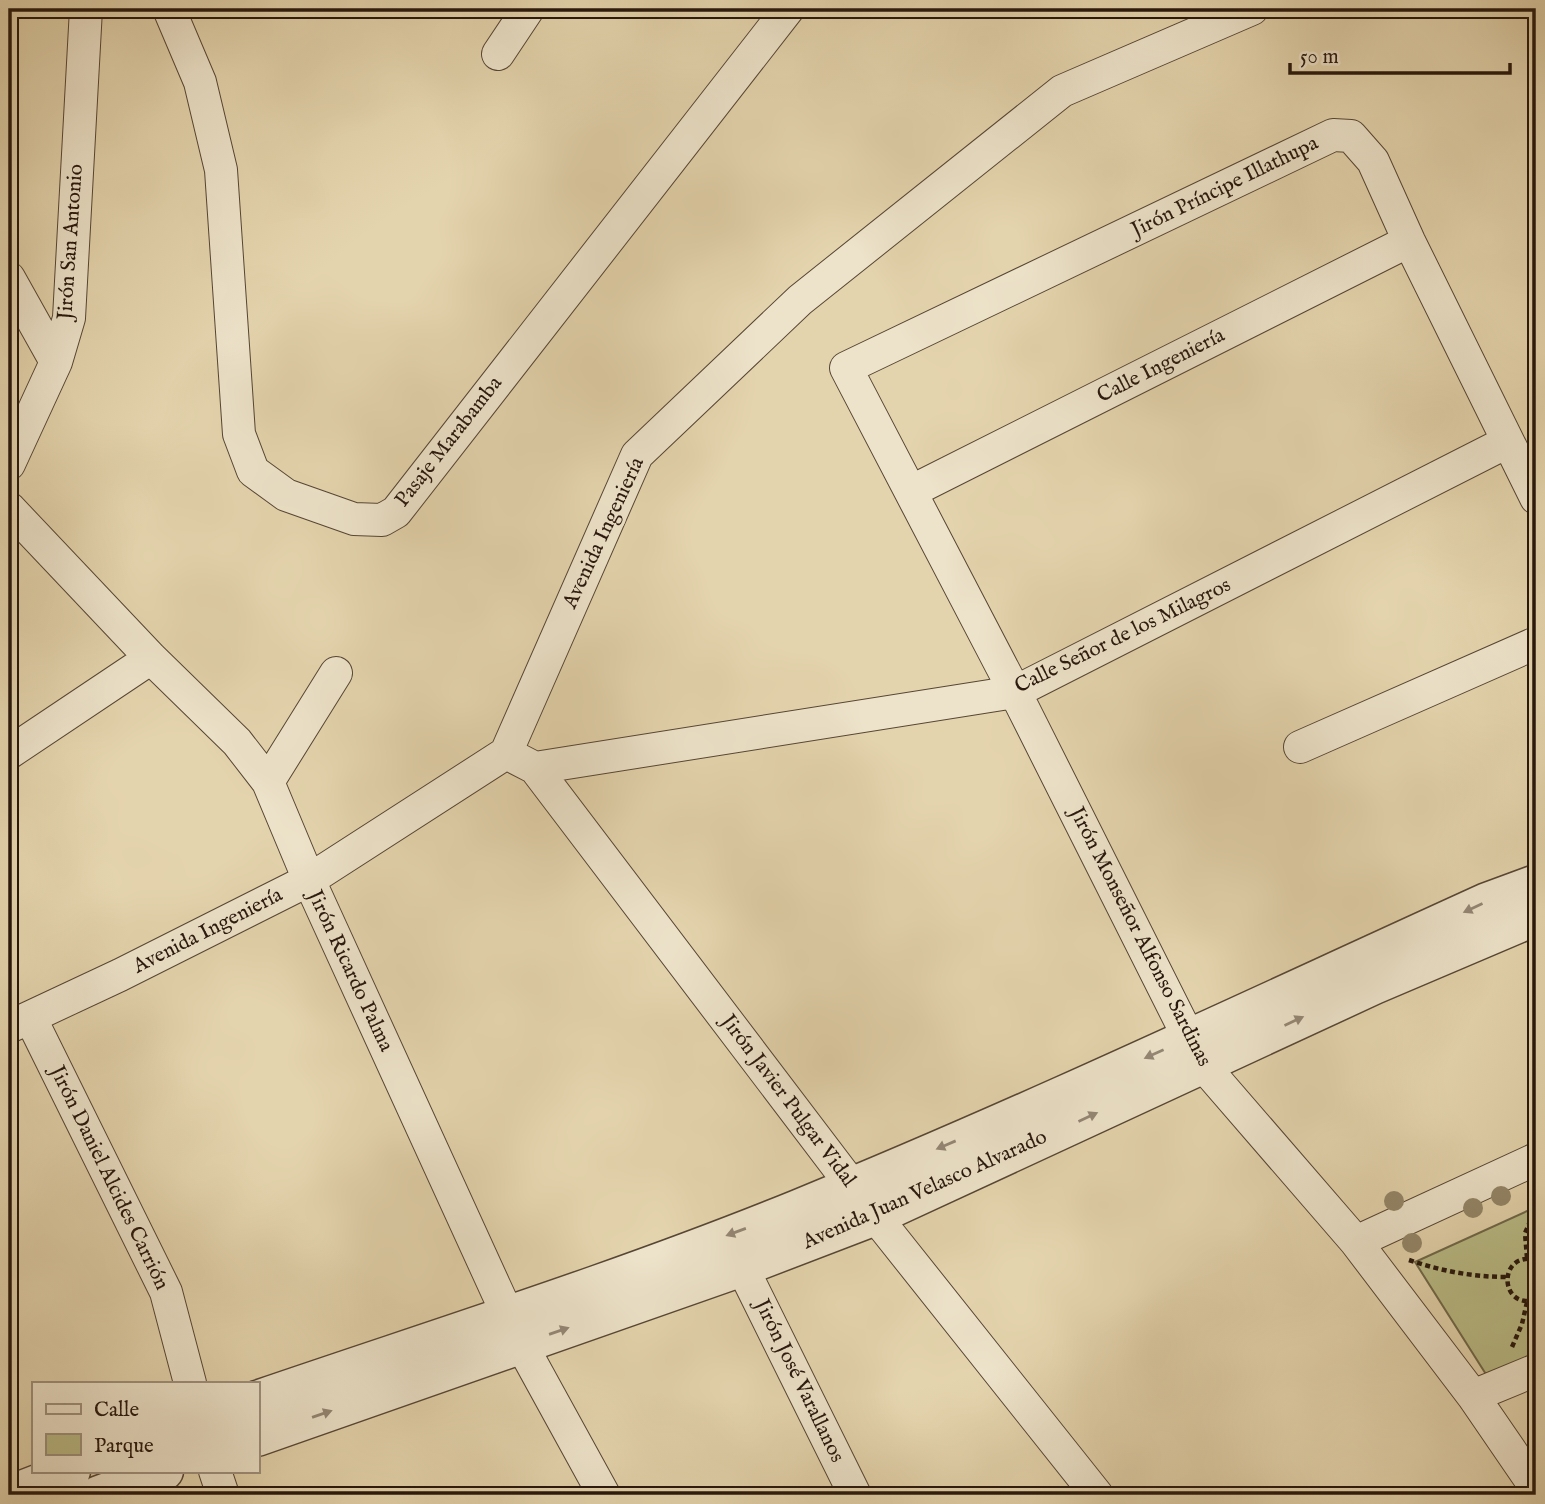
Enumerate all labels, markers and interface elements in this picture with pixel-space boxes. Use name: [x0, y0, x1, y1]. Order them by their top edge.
scale bar: [1290, 32, 1510, 76]
text: 50 m: [1300, 44, 1339, 71]
street label: Jirón Príncipe Illathupa: [1125, 130, 1324, 245]
street label: Jirón San Antonio: [52, 163, 90, 323]
street label: Calle Ingeniería: [1093, 322, 1230, 410]
street label: Pasaje Marabamba: [389, 370, 509, 513]
street label: Avenida Ingeniería: [557, 452, 651, 614]
street label: Calle Señor de los Milagros: [1010, 572, 1236, 700]
street label: Jirón Monseñor Alfonso Sardinas: [1062, 801, 1217, 1071]
street label: Avenida Ingeniería: [128, 881, 288, 981]
street label: Jirón Ricardo Palma: [300, 884, 400, 1057]
one-way arrow: [1463, 903, 1483, 914]
street label: Jirón Javier Pulgar Vidal: [713, 1008, 862, 1193]
one-way arrow: [1284, 1016, 1304, 1027]
one-way arrow: [1144, 1048, 1164, 1060]
street label: Jirón Daniel Alcides Carrión: [42, 1060, 175, 1294]
one-way arrow: [1078, 1111, 1098, 1123]
street label: Avenida Juan Velasco Alvarado: [798, 1124, 1051, 1257]
one-way arrow: [935, 1140, 956, 1151]
one-way arrow: [725, 1227, 746, 1238]
street label: Jirón José Varallanos: [747, 1293, 850, 1467]
one-way arrow: [549, 1325, 570, 1336]
legend: [32, 1382, 259, 1472]
text: Calle: [94, 1397, 139, 1424]
one-way arrow: [311, 1408, 332, 1419]
text: Parque: [94, 1433, 154, 1460]

